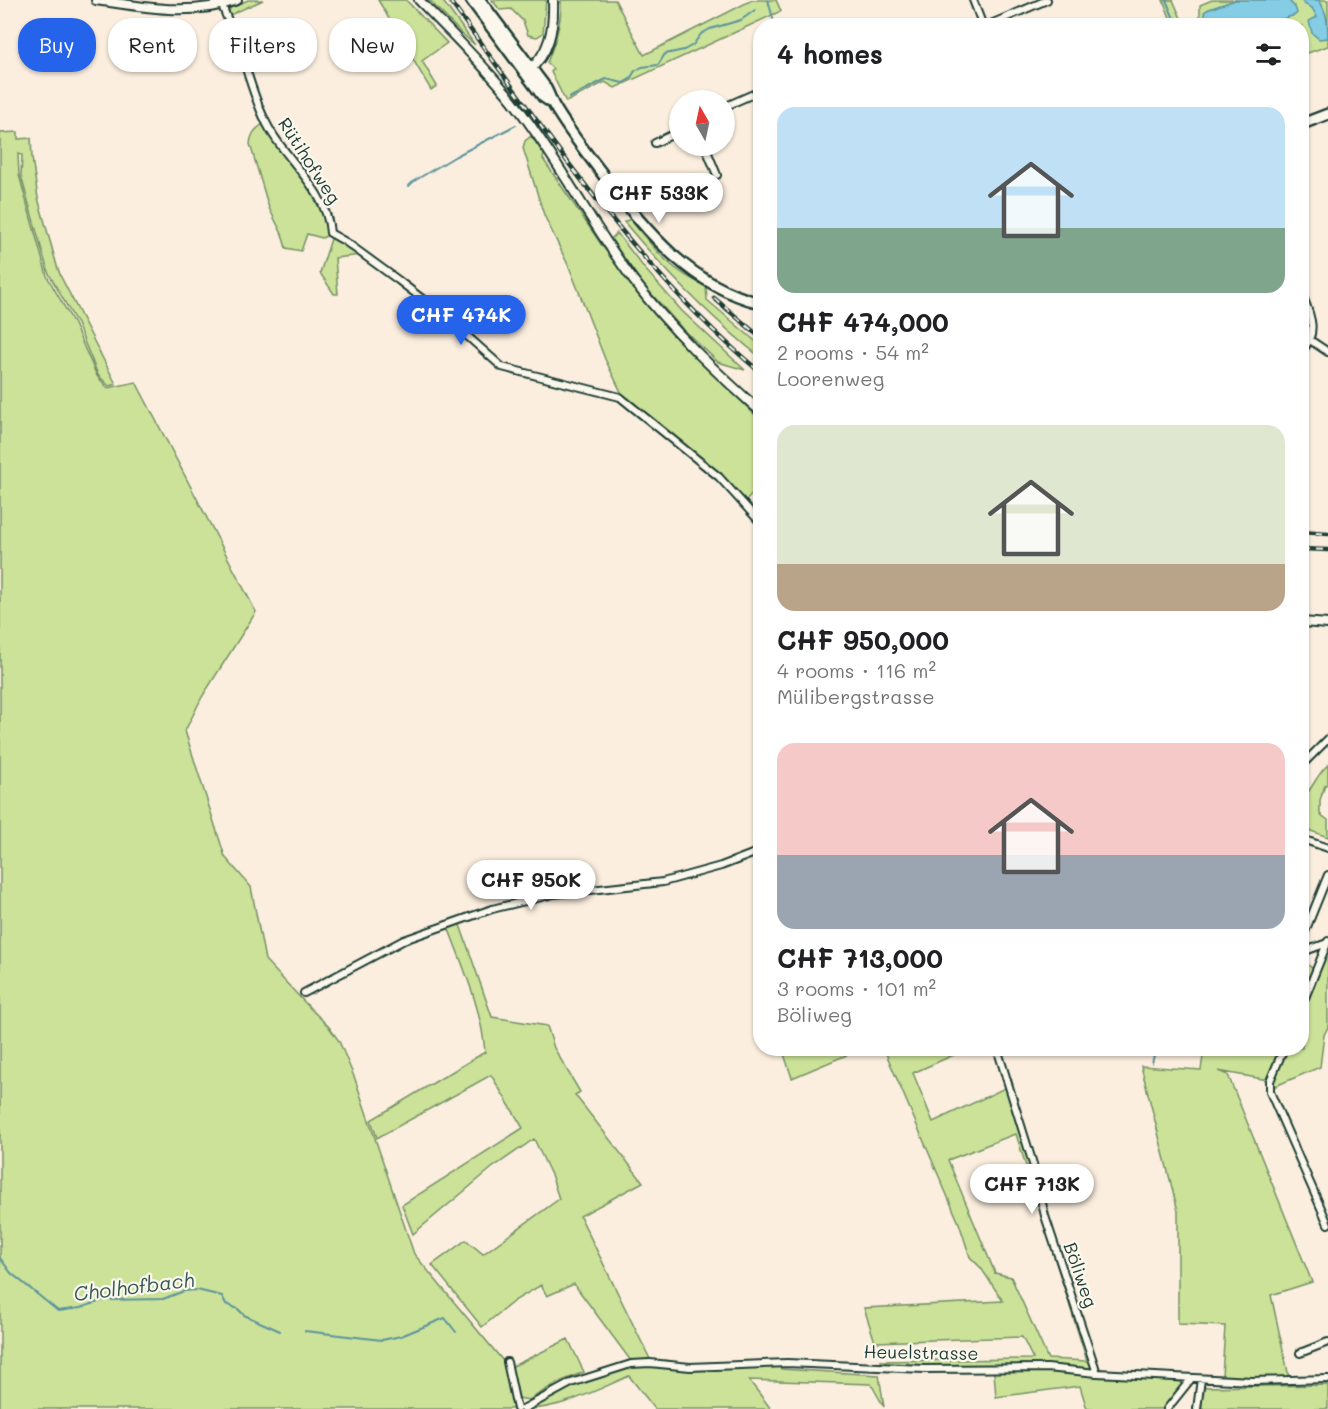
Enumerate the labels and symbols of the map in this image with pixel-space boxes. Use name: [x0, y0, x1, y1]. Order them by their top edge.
north arrow: [669, 90, 735, 156]
street label: Rütihofweg: [273, 113, 347, 208]
pin: CHF 533K: [597, 173, 721, 224]
pin: CHF 474K: [399, 295, 523, 346]
pin: CHF 950K: [469, 860, 593, 911]
pin: CHF 713K: [970, 1164, 1094, 1215]
street label: Böliweg: [1059, 1239, 1103, 1310]
water label: Cholhofbach: [72, 1266, 196, 1306]
street label: Heuelstrasse: [863, 1339, 979, 1365]

